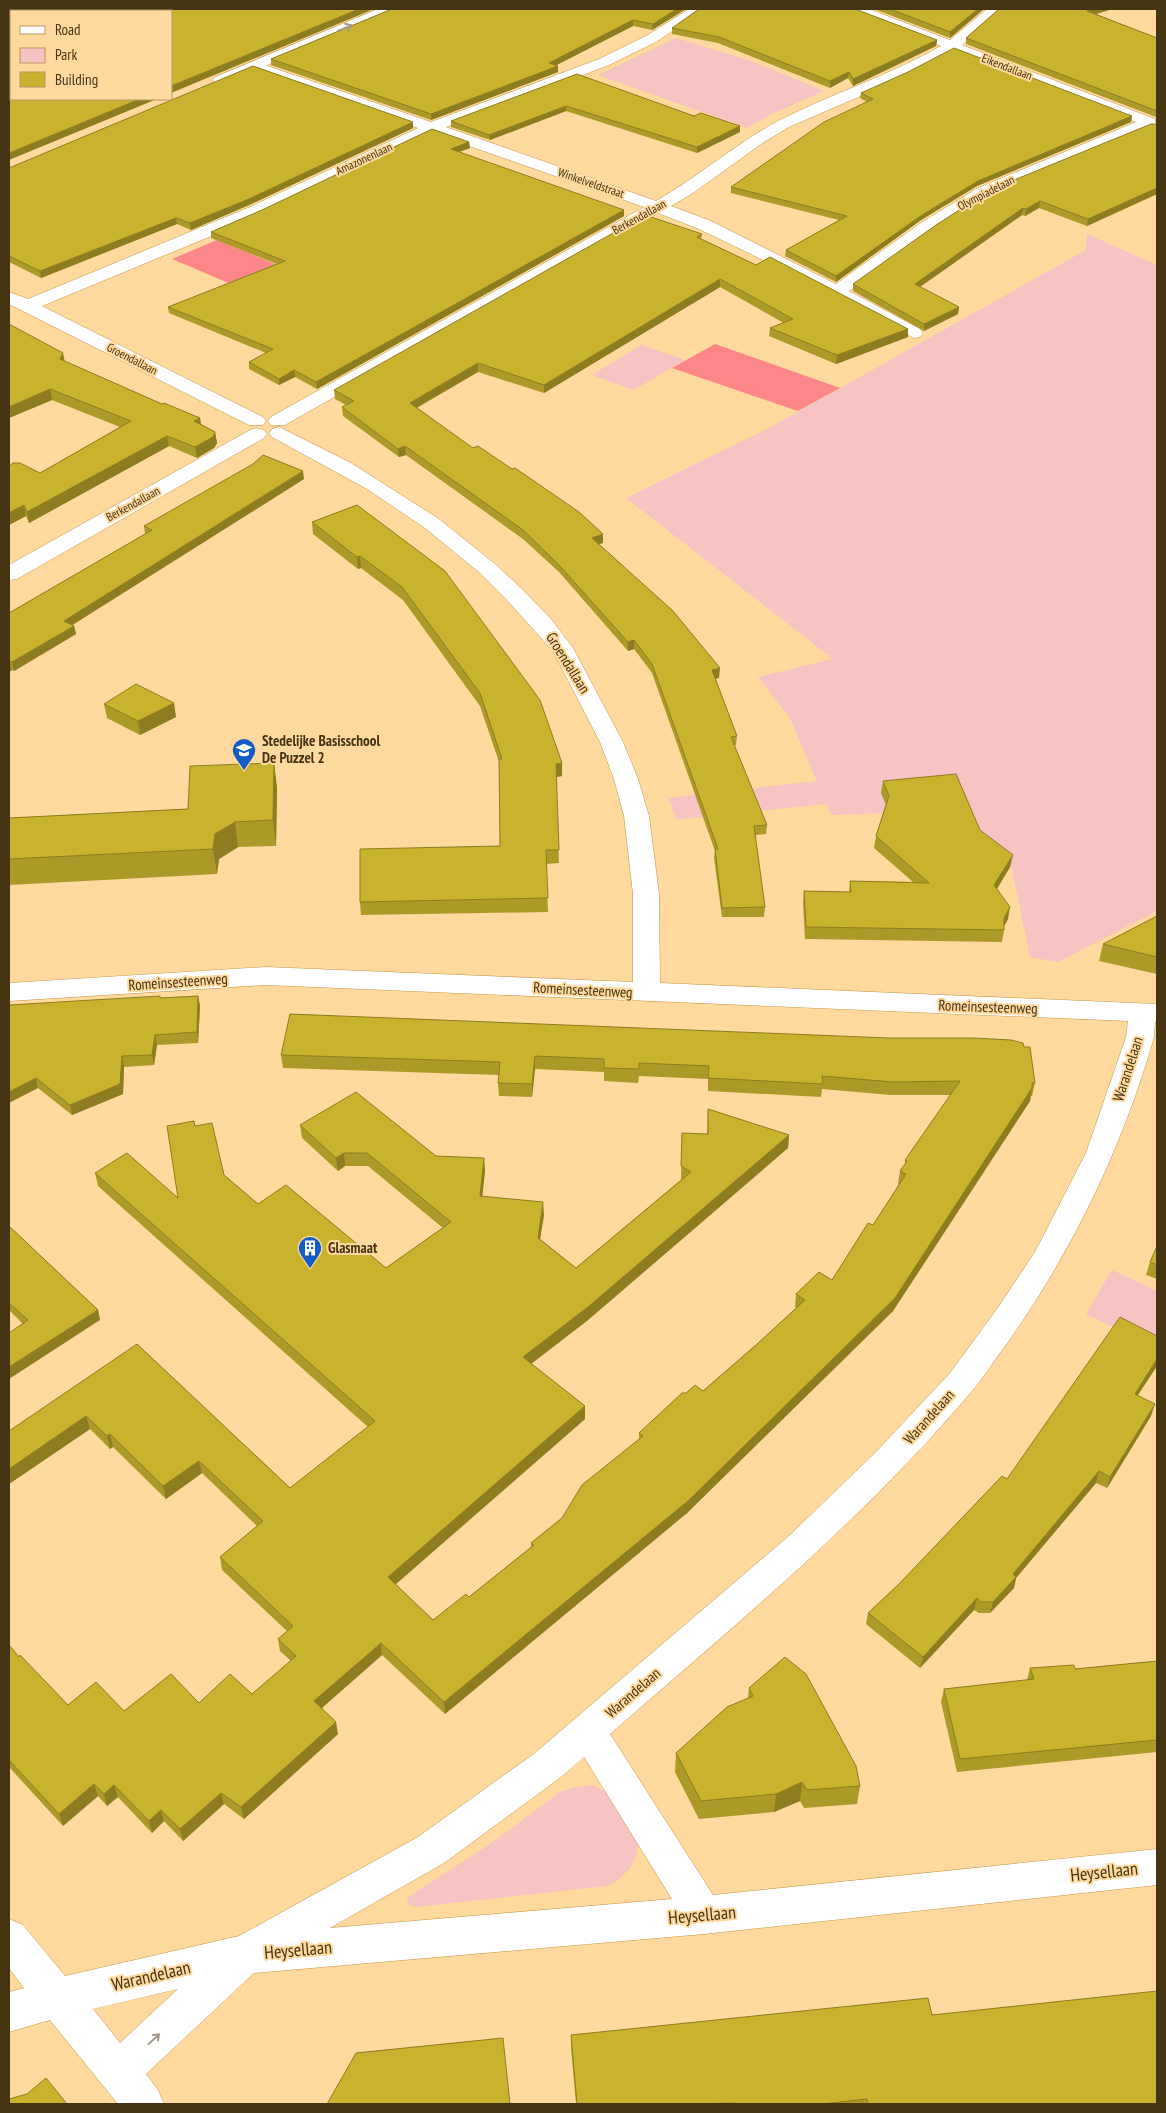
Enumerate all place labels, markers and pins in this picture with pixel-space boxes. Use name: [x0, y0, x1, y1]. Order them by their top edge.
place label: Stedelijke Basisschool De Puzzel 2: [262, 731, 380, 767]
school or university icon: Stedelijke Basisschool De Puzzel 2: [231, 737, 257, 771]
building icon: Glasmaat: [297, 1235, 323, 1269]
place label: Glasmaat: [328, 1238, 378, 1257]

